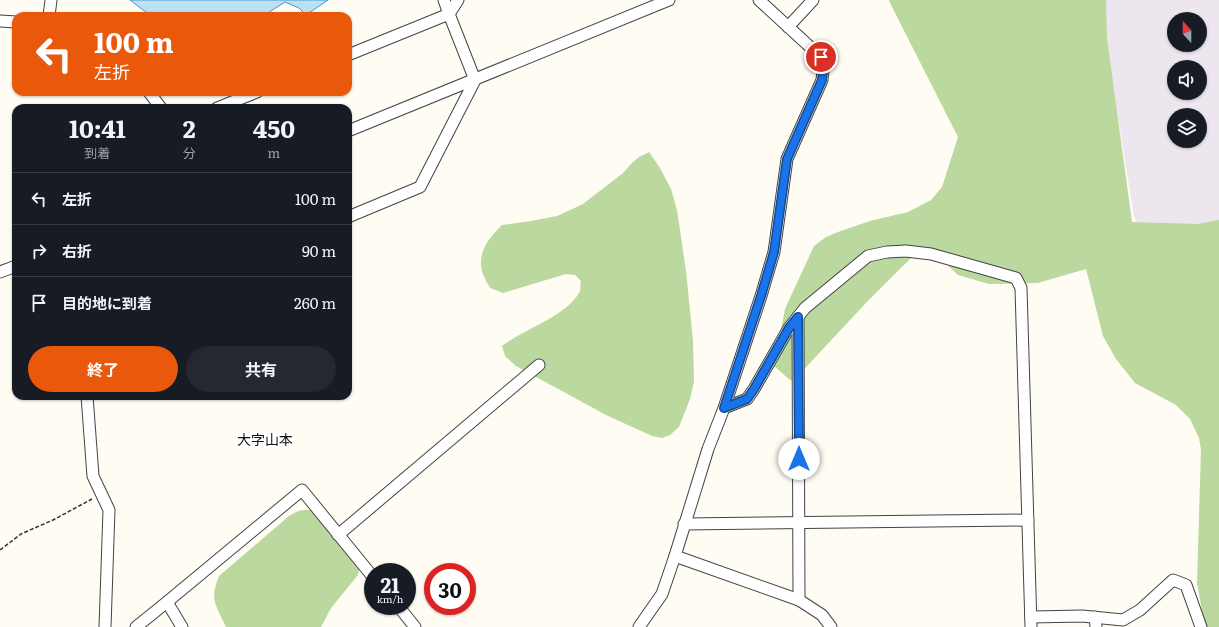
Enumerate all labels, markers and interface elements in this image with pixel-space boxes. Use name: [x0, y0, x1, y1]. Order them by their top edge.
north arrow: [1167, 12, 1207, 52]
map controls: [1167, 12, 1207, 148]
text: 100 m: [94, 20, 174, 62]
icon: left: [28, 28, 80, 80]
pin: [804, 40, 838, 74]
icon: arrive: [810, 46, 832, 68]
text: 左折: [94, 58, 130, 85]
button: sound: [1167, 60, 1207, 100]
button: layers: [1167, 108, 1207, 148]
text: 10:41: [69, 110, 126, 145]
text: 2: [183, 110, 196, 145]
text: 450: [253, 110, 295, 145]
text: 到着: [84, 143, 110, 162]
text: 分: [183, 143, 196, 162]
text: m: [268, 143, 280, 162]
text: 左折: [62, 187, 92, 210]
text: 100 m: [295, 187, 336, 210]
icon: left: [28, 188, 50, 210]
text: 右折: [62, 239, 92, 262]
text: 90 m: [302, 239, 336, 262]
icon: right: [28, 240, 50, 262]
text: 目的地に到着: [62, 291, 152, 314]
text: 260 m: [294, 291, 336, 314]
icon: arrive: [28, 292, 50, 314]
button: 終了: [28, 346, 178, 392]
button: 共有: [186, 346, 336, 392]
district label: 大字山本: [237, 429, 293, 449]
position arrow: [778, 438, 820, 480]
speed limit sign: 30: [424, 563, 476, 615]
text: 21: [380, 569, 400, 599]
text: km/h: [377, 591, 403, 606]

